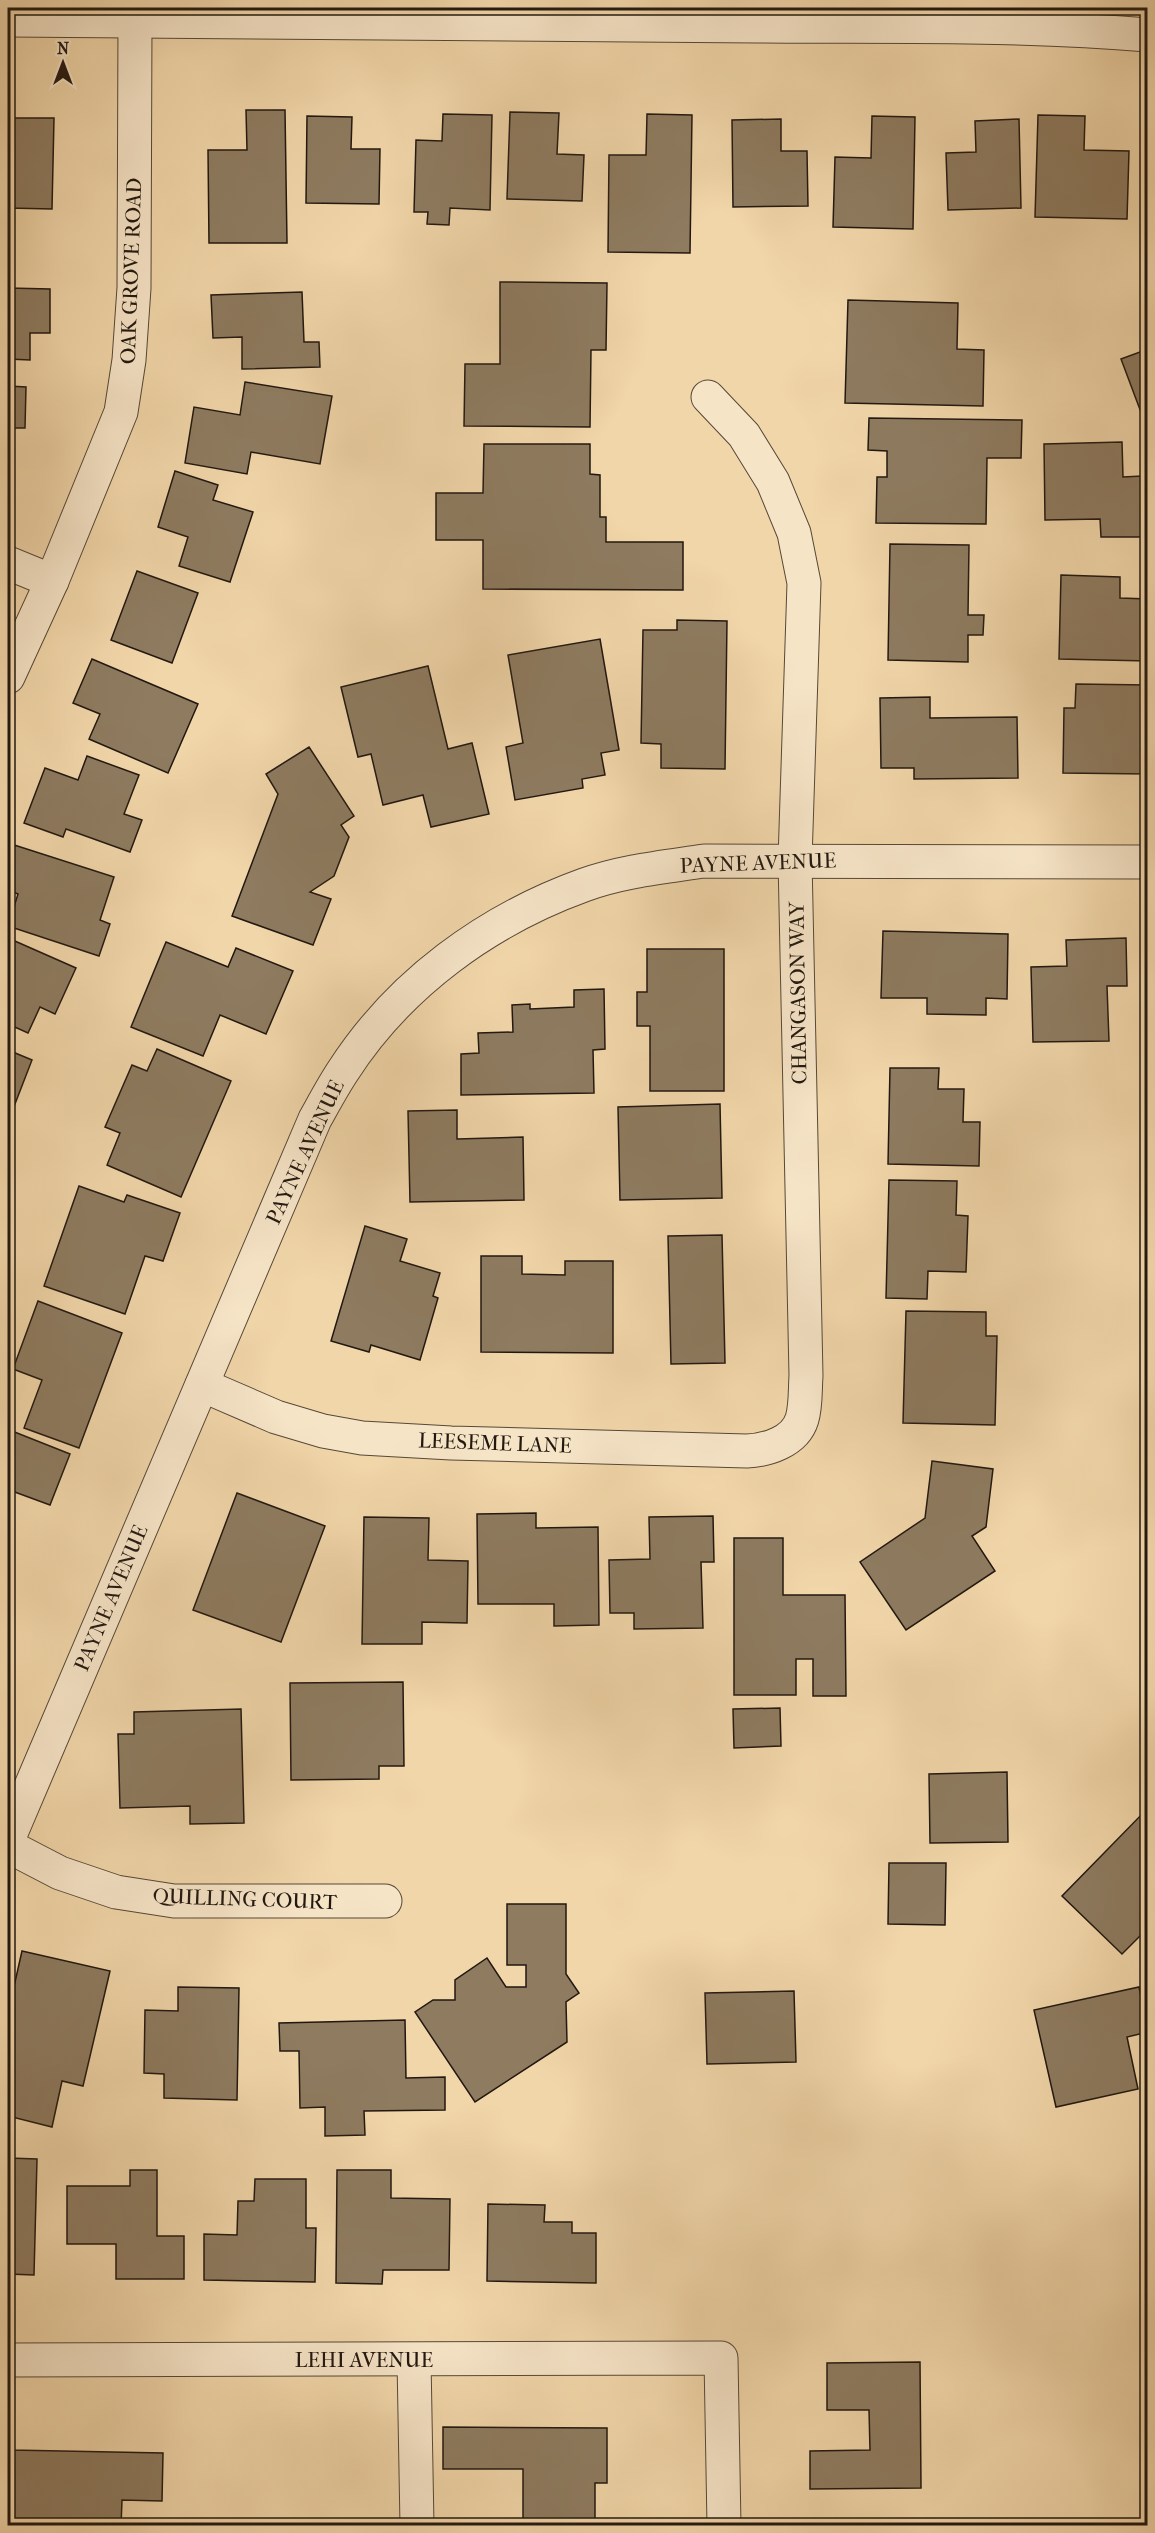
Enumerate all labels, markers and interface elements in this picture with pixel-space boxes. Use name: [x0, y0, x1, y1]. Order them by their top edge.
north arrow: [33, 33, 93, 93]
text: N: [57, 39, 70, 58]
street label: OAK GROVE ROAD: [116, 177, 146, 365]
street label: PAYNE AVENUE: [679, 848, 837, 878]
street label: CHANGASON WAY: [784, 901, 812, 1085]
street label: PAYNE AVENUE: [261, 1076, 349, 1228]
street label: LEESEME LANE: [418, 1428, 572, 1458]
street label: PAYNE AVENUE: [69, 1521, 153, 1675]
street label: QUILLING COURT: [152, 1884, 338, 1914]
street label: LEHI AVENUE: [295, 2348, 434, 2372]

